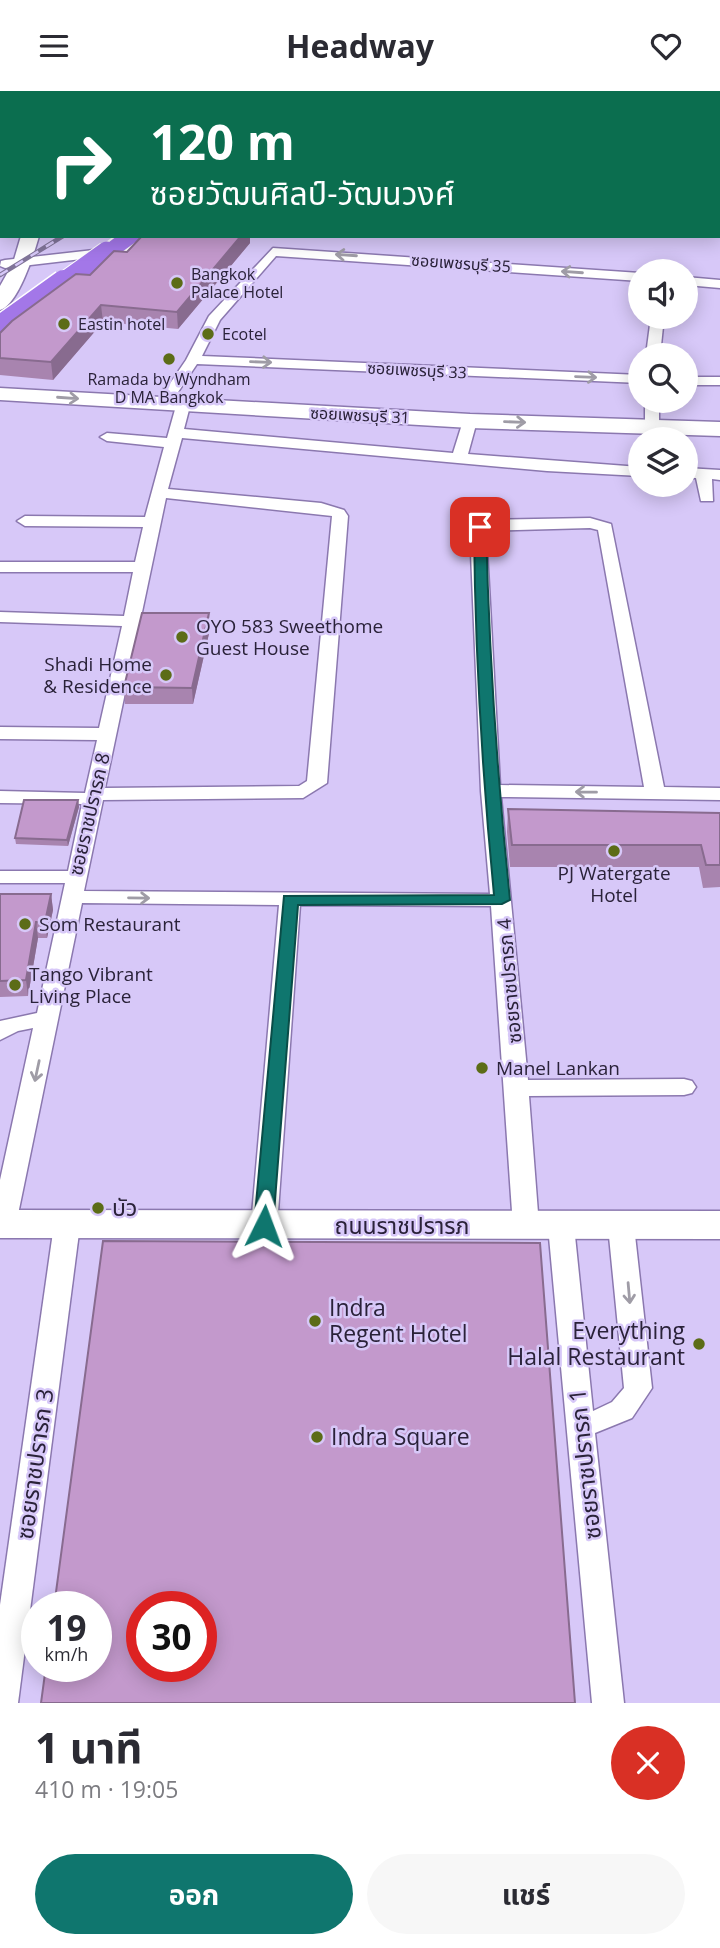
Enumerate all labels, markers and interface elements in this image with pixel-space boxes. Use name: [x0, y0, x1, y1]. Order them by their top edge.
text: Headway: [286, 24, 434, 67]
icon: menu: [35, 27, 73, 65]
icon: heart: [647, 27, 685, 65]
text: 120 m: [150, 108, 295, 174]
icon: right: [35, 119, 126, 210]
text: ซอยวัฒนศิลป์-วัฒนวงศ์: [150, 171, 455, 214]
one-way arrow: [335, 248, 357, 261]
street label: ซอยเพชรบุรี 35: [411, 249, 511, 277]
map controls: [628, 259, 698, 497]
button: sound: [628, 259, 698, 329]
place label: Bangkok Palace Hotel: [191, 263, 283, 303]
one-way arrow: [562, 265, 584, 278]
marker: Bangkok Palace Hotel: [169, 275, 185, 291]
place label: Eastin hotel: [78, 313, 165, 335]
marker: Eastin hotel: [56, 316, 72, 332]
place label: Ecotel: [222, 323, 267, 345]
marker: Ecotel: [200, 326, 216, 342]
button: search: [628, 343, 698, 413]
marker: Ramada by Wyndham D MA Bangkok: [161, 351, 177, 367]
one-way arrow: [249, 356, 272, 369]
street label: ซอยเพชรบุรี 33: [367, 356, 467, 384]
place label: Ramada by Wyndham D MA Bangkok: [87, 368, 251, 408]
one-way arrow: [574, 371, 597, 384]
one-way arrow: [56, 392, 79, 405]
street label: ซอยเพชรบุรี 31: [310, 401, 410, 429]
one-way arrow: [504, 416, 527, 429]
button: layers: [628, 427, 698, 497]
pin: [450, 497, 510, 557]
icon: arrive: [461, 508, 499, 546]
place label: OYO 583 Sweethome Guest House: [196, 613, 383, 661]
marker: OYO 583 Sweethome Guest House: [174, 629, 190, 645]
place label: Shadi Home & Residence: [43, 651, 152, 699]
marker: Shadi Home & Residence: [158, 667, 174, 683]
street label: ซอยราชปรารภ 8: [62, 750, 116, 878]
one-way arrow: [575, 785, 598, 799]
marker: PJ Watergate Hotel: [606, 843, 622, 859]
place label: PJ Watergate Hotel: [557, 860, 671, 908]
one-way arrow: [128, 891, 151, 905]
place label: Som Restaurant: [39, 911, 181, 937]
marker: Som Restaurant: [17, 916, 33, 932]
street label: ซอยราชปรารภ 4: [491, 917, 527, 1044]
place label: Tango Vibrant Living Place: [29, 961, 153, 1009]
marker: Tango Vibrant Living Place: [7, 977, 23, 993]
place label: Manel Lankan: [496, 1055, 620, 1081]
one-way arrow: [29, 1059, 42, 1081]
marker: Manel Lankan: [474, 1060, 490, 1076]
position arrow: [227, 1189, 301, 1263]
place label: บัว: [112, 1191, 137, 1223]
marker: บัว: [90, 1200, 106, 1216]
street label: ถนนราชปรารภ: [335, 1209, 469, 1241]
one-way arrow: [622, 1282, 635, 1304]
place label: Indra Regent Hotel: [329, 1291, 468, 1349]
marker: Indra Regent Hotel: [307, 1313, 323, 1329]
place label: Everything Halal Restaurant: [507, 1314, 686, 1372]
marker: Everything Halal Restaurant: [691, 1336, 707, 1352]
street label: ซอยราชปรารภ 3: [8, 1387, 60, 1541]
street label: ซอยราชปรารภ 1: [560, 1387, 608, 1541]
place label: Indra Square: [331, 1420, 470, 1452]
marker: Indra Square: [309, 1429, 325, 1445]
speed limit sign: 30: [126, 1591, 217, 1682]
text: 19: [46, 1604, 87, 1651]
text: km/h: [45, 1642, 88, 1666]
text: 1 นาที: [35, 1718, 142, 1775]
button: close: [611, 1726, 685, 1800]
text: 410 m · 19:05: [35, 1773, 178, 1805]
button: ออก: [35, 1854, 353, 1934]
button: แชร์: [367, 1854, 685, 1934]

